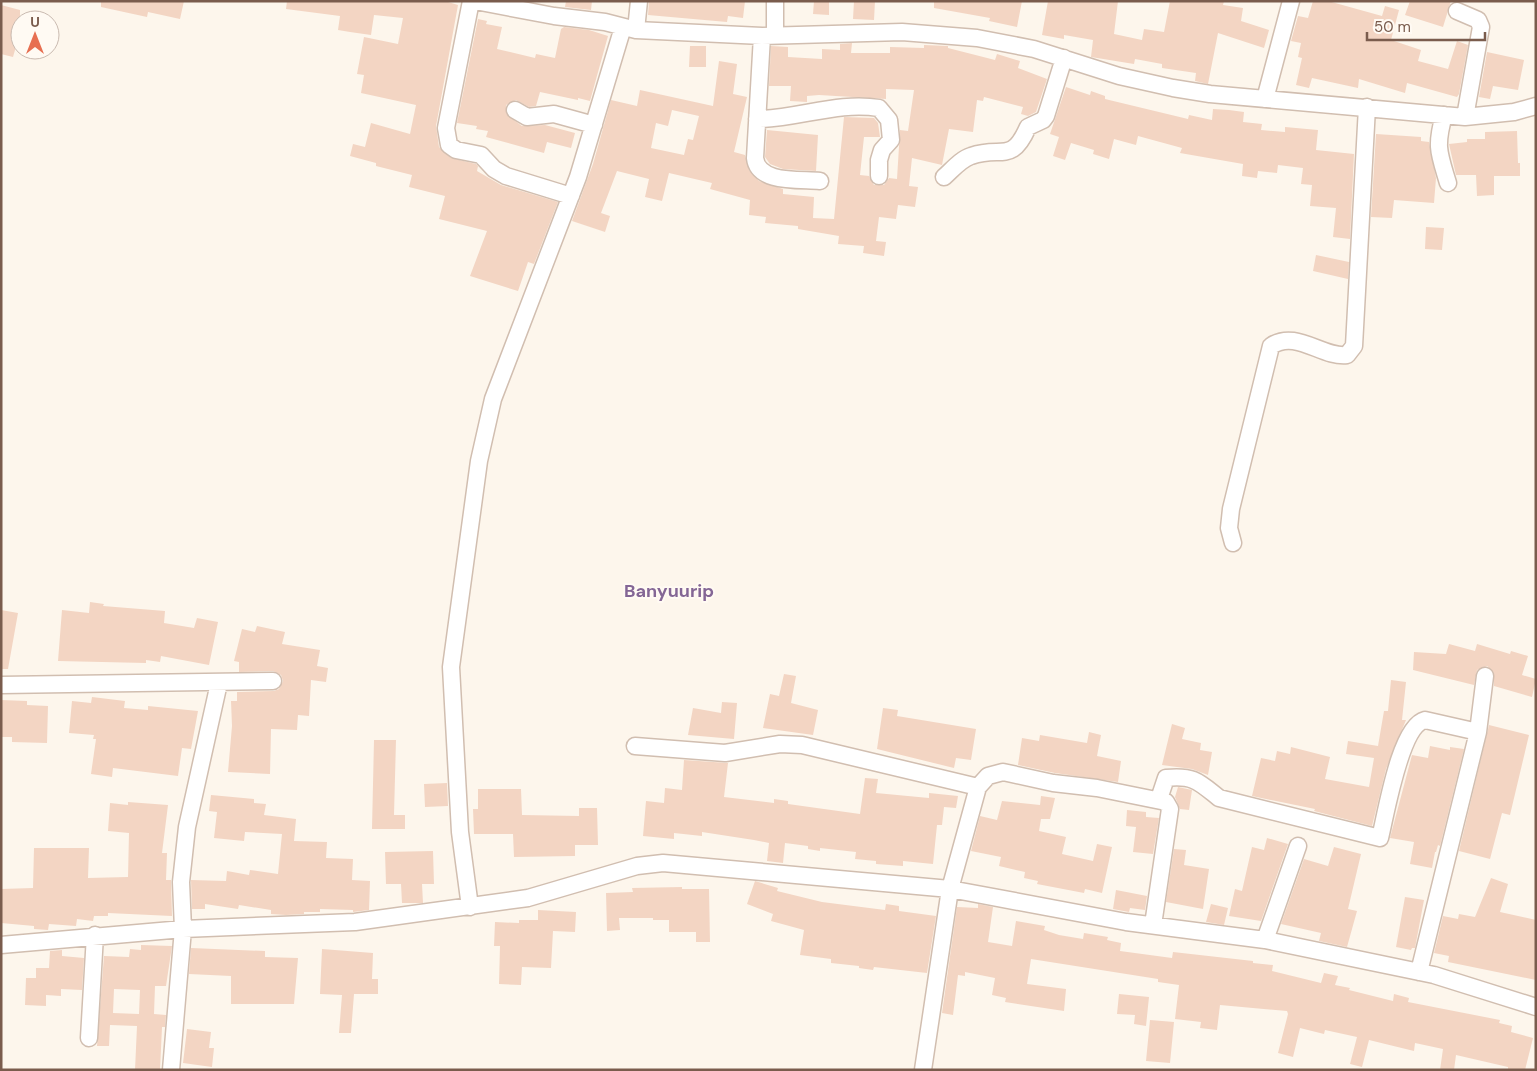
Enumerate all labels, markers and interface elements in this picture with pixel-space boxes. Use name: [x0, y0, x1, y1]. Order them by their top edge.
north arrow: [10, 10, 60, 60]
scale bar: [1367, 10, 1484, 42]
text: U: [30, 13, 40, 31]
text: 50 m: [1374, 17, 1411, 37]
district label: Banyuurip: [624, 579, 714, 603]

